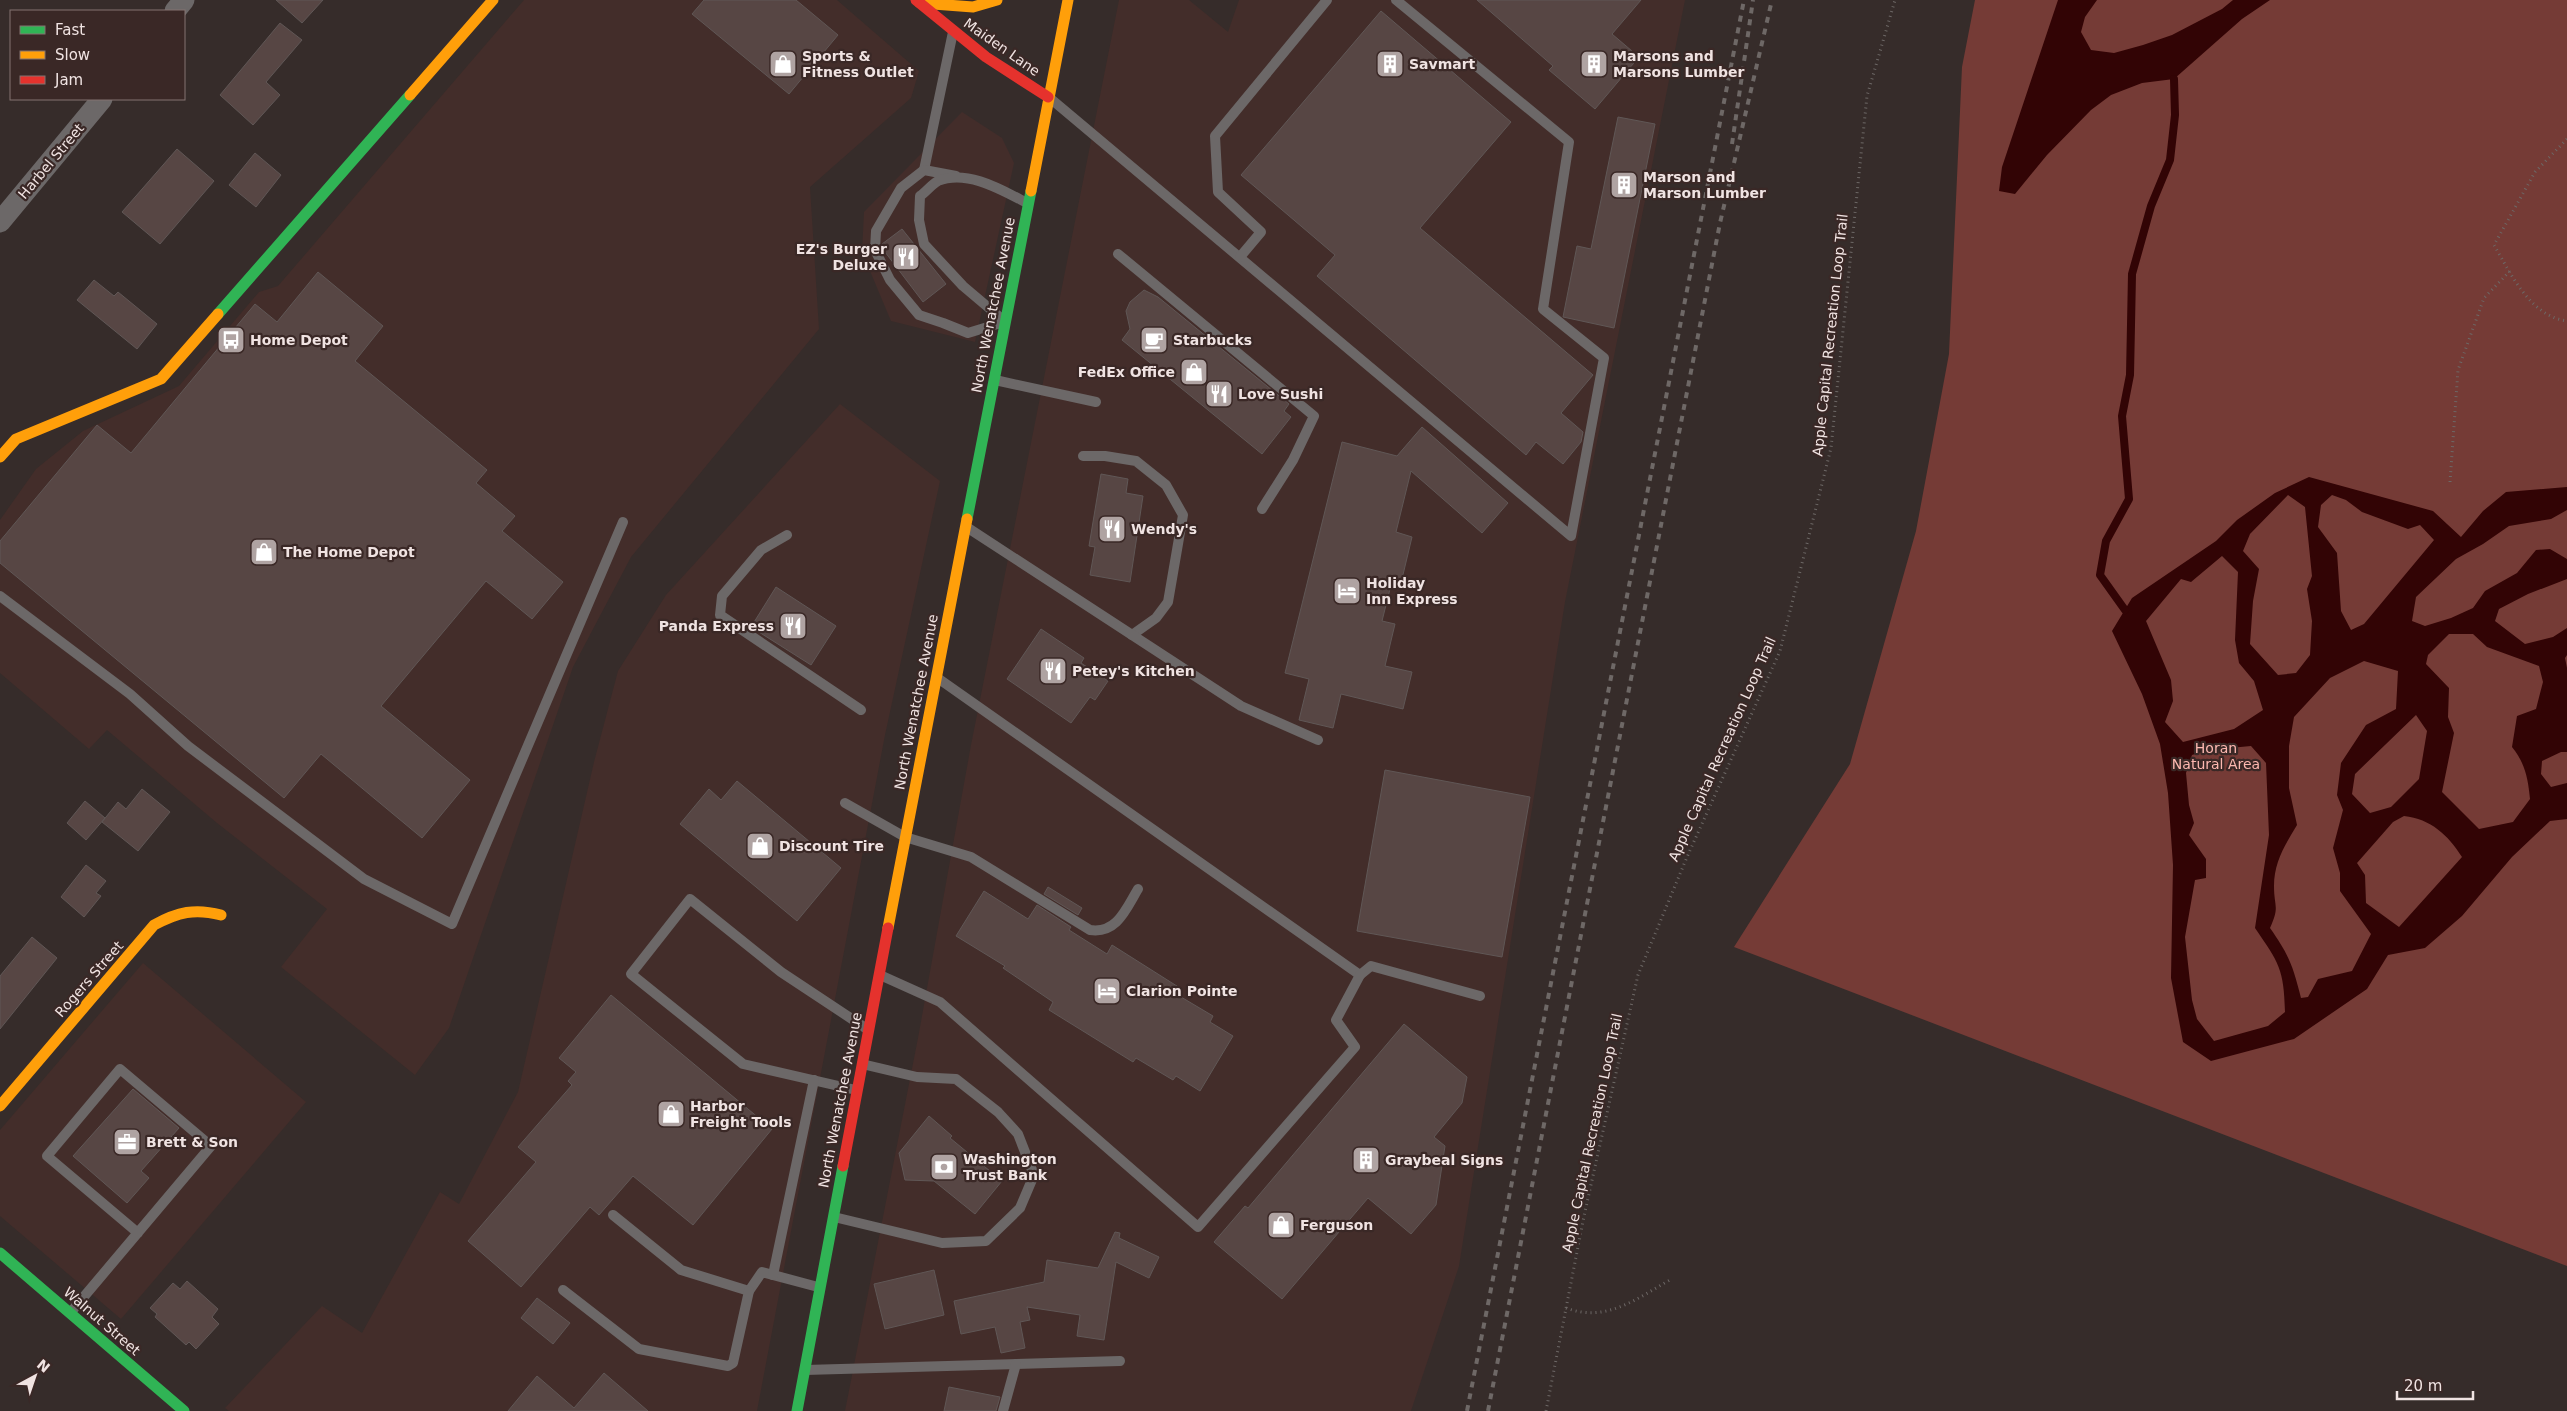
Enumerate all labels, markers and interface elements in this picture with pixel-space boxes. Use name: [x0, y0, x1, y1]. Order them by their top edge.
legend: [10, 10, 185, 100]
street label: Maiden Lane: [961, 15, 1043, 79]
text: Fast: [55, 21, 85, 39]
text: Slow: [55, 46, 90, 64]
place label: Sports & Fitness Outlet: [802, 48, 914, 80]
place label: Marsons and Marsons Lumber: [1613, 48, 1744, 80]
shop icon: Sports & Fitness Outlet: [768, 49, 798, 79]
building icon: Savmart: [1375, 49, 1405, 79]
building icon: Marsons and Marsons Lumber: [1579, 49, 1609, 79]
place label: Savmart: [1409, 56, 1476, 72]
text: Jam: [54, 71, 83, 89]
street label: Harbel Street: [15, 120, 87, 202]
place label: Marson and Marson Lumber: [1643, 169, 1766, 201]
building icon: Marson and Marson Lumber: [1609, 170, 1639, 200]
street label: Apple Capital Recreation Loop Trail: [1809, 213, 1851, 457]
street label: North Wenatchee Avenue: [968, 216, 1018, 394]
place label: EZ's Burger Deluxe: [796, 241, 887, 273]
restaurant icon: EZ's Burger Deluxe: [891, 242, 921, 272]
bus stop icon: Home Depot: [216, 325, 246, 355]
cafe icon: Starbucks: [1139, 325, 1169, 355]
place label: Home Depot: [250, 332, 348, 348]
place label: Starbucks: [1173, 332, 1252, 348]
shop icon: FedEx Office: [1179, 357, 1209, 387]
place label: FedEx Office: [1078, 364, 1175, 380]
restaurant icon: Love Sushi: [1204, 379, 1234, 409]
place label: Love Sushi: [1238, 386, 1323, 402]
restaurant icon: Wendy's: [1097, 514, 1127, 544]
place label: Wendy's: [1131, 521, 1197, 537]
shop icon: The Home Depot: [249, 537, 279, 567]
place label: The Home Depot: [283, 544, 415, 560]
place label: Holiday Inn Express: [1366, 575, 1458, 607]
hotel icon: Holiday Inn Express: [1332, 576, 1362, 606]
restaurant icon: Panda Express: [778, 611, 808, 641]
street label: North Wenatchee Avenue: [891, 613, 941, 791]
place label: Panda Express: [659, 618, 774, 634]
street label: Apple Capital Recreation Loop Trail: [1665, 634, 1779, 864]
restaurant icon: Petey's Kitchen: [1038, 656, 1068, 686]
place label: Petey's Kitchen: [1072, 663, 1195, 679]
park label: Horan Natural Area: [2172, 740, 2260, 772]
shop icon: Discount Tire: [745, 831, 775, 861]
place label: Discount Tire: [779, 838, 884, 854]
street label: Rogers Street: [52, 937, 127, 1020]
hotel icon: Clarion Pointe: [1092, 976, 1122, 1006]
place label: Clarion Pointe: [1126, 983, 1238, 999]
street label: North Wenatchee Avenue: [815, 1011, 865, 1189]
street label: Apple Capital Recreation Loop Trail: [1559, 1012, 1625, 1254]
place label: Harbor Freight Tools: [690, 1098, 791, 1130]
shop icon: Harbor Freight Tools: [656, 1099, 686, 1129]
office icon: Brett & Son: [112, 1127, 142, 1157]
place label: Brett & Son: [146, 1134, 238, 1150]
building icon: Graybeal Signs: [1351, 1145, 1381, 1175]
place label: Washington Trust Bank: [963, 1151, 1057, 1183]
bank icon: Washington Trust Bank: [929, 1152, 959, 1182]
place label: Graybeal Signs: [1385, 1152, 1503, 1168]
shop icon: Ferguson: [1266, 1210, 1296, 1240]
place label: Ferguson: [1300, 1217, 1373, 1233]
street label: Walnut Street: [61, 1284, 144, 1359]
north arrow: [10, 1351, 60, 1401]
text: N: [34, 1356, 53, 1376]
scale bar: [2397, 1368, 2473, 1400]
text: 20 m: [2404, 1377, 2442, 1395]

